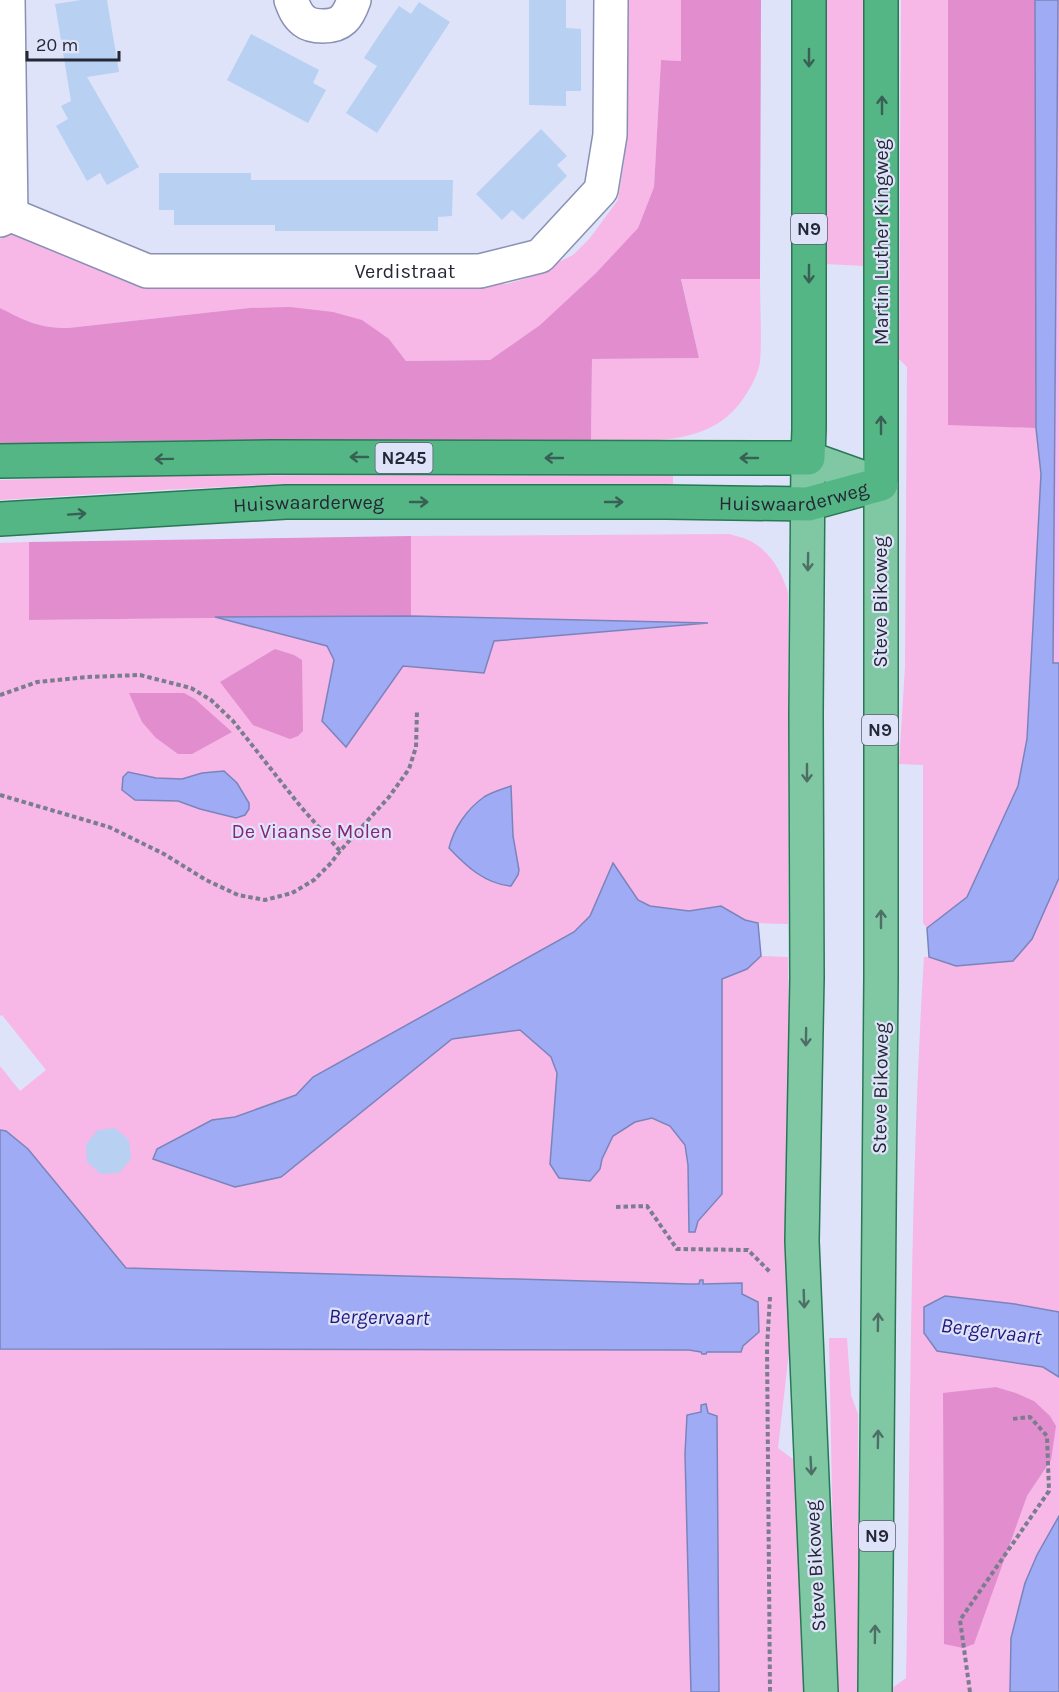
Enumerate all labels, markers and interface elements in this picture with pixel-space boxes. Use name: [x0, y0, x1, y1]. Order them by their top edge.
scale bar: [27, 24, 118, 62]
text: 20 m: [36, 34, 78, 56]
one-way arrow: [803, 48, 815, 68]
one-way arrow: [876, 96, 888, 116]
street label: Martin Luther Kingweg: [870, 139, 893, 345]
road number: N9: [791, 214, 827, 244]
street label: Verdistraat: [354, 260, 456, 283]
one-way arrow: [803, 264, 815, 284]
one-way arrow: [875, 416, 887, 436]
road number: N245: [376, 443, 432, 473]
one-way arrow: [350, 452, 370, 463]
one-way arrow: [545, 452, 565, 464]
one-way arrow: [740, 452, 760, 464]
one-way arrow: [155, 453, 175, 465]
street label: Huiswaarderweg: [719, 477, 871, 516]
street label: Huiswaarderweg: [232, 491, 384, 517]
one-way arrow: [408, 496, 428, 508]
one-way arrow: [603, 496, 623, 508]
one-way arrow: [67, 508, 87, 519]
street label: Steve Bikoweg: [869, 536, 892, 668]
one-way arrow: [802, 552, 814, 572]
road number: N9: [862, 715, 898, 745]
one-way arrow: [801, 763, 813, 783]
park label: De Viaanse Molen: [232, 820, 392, 843]
one-way arrow: [875, 909, 887, 929]
street label: Steve Bikoweg: [868, 1022, 893, 1154]
one-way arrow: [801, 1026, 812, 1046]
one-way arrow: [799, 1289, 810, 1309]
water label: Bergervaart: [328, 1304, 431, 1330]
one-way arrow: [872, 1313, 884, 1333]
water label: Bergervaart: [939, 1313, 1043, 1349]
one-way arrow: [872, 1429, 884, 1449]
one-way arrow: [805, 1456, 816, 1476]
street label: Steve Bikoweg: [801, 1500, 830, 1632]
road number: N9: [859, 1521, 895, 1551]
one-way arrow: [869, 1624, 881, 1644]

